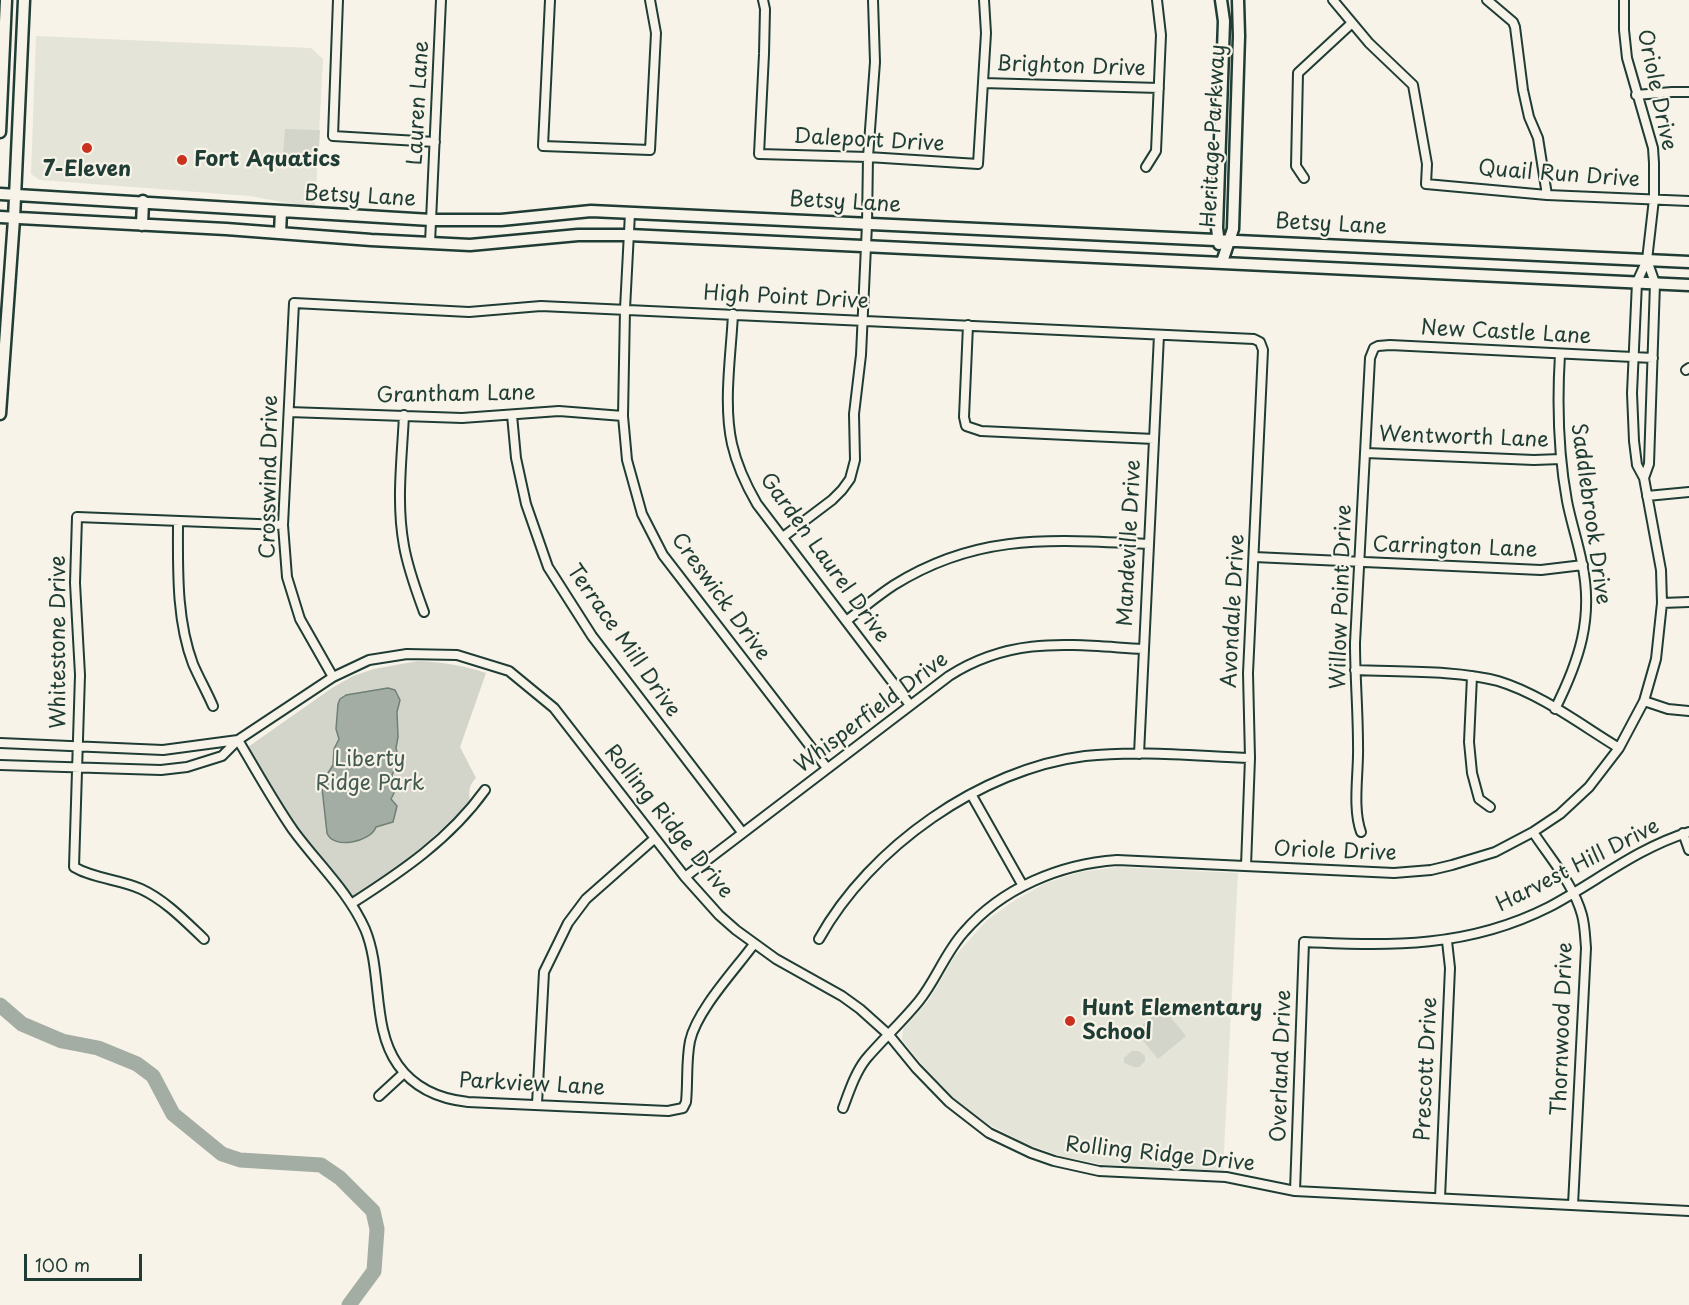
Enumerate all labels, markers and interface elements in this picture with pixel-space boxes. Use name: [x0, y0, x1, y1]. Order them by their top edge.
street label: Oriole Drive: [1631, 27, 1681, 153]
street label: Lauren Lane: [403, 40, 435, 166]
street label: Heritage Parkway: [1197, 44, 1231, 228]
street label: Brighton Drive: [996, 52, 1146, 82]
street label: Daleport Drive: [793, 124, 945, 158]
marker: 7-Eleven: [80, 141, 94, 155]
place label: Fort Aquatics: [194, 147, 340, 173]
marker: Fort Aquatics: [175, 153, 189, 167]
place label: 7-Eleven: [43, 157, 131, 183]
street label: Quail Run Drive: [1477, 157, 1641, 193]
street label: Betsy Lane: [303, 181, 417, 213]
street label: Betsy Lane: [788, 187, 902, 219]
street label: Betsy Lane: [1274, 209, 1388, 241]
street label: High Point Drive: [703, 281, 869, 315]
street label: New Castle Lane: [1420, 316, 1592, 350]
street label: Grantham Lane: [376, 381, 536, 409]
street label: Crosswind Drive: [256, 395, 284, 559]
street label: Wentworth Lane: [1379, 422, 1549, 454]
street label: Saddlebrook Drive: [1565, 422, 1615, 606]
street label: Mandeville Drive: [1113, 459, 1147, 627]
street label: Garden Laurel Drive: [754, 468, 894, 648]
street label: Willow Point Drive: [1326, 504, 1358, 690]
street label: Creswick Drive: [665, 528, 775, 666]
street label: Avondale Drive: [1217, 533, 1251, 689]
street label: Carrington Lane: [1372, 533, 1538, 563]
street label: Whitestone Drive: [46, 555, 72, 729]
street label: Terrace Mill Drive: [561, 560, 685, 722]
street label: Whisperfield Drive: [791, 647, 953, 779]
street label: Rolling Ridge Drive: [598, 740, 738, 904]
park label: Liberty Ridge Park: [315, 747, 425, 797]
street label: Harvest Hill Drive: [1492, 814, 1664, 918]
street label: Oriole Drive: [1273, 837, 1397, 867]
street label: Thornwood Drive: [1547, 942, 1579, 1116]
street label: Overland Drive: [1267, 989, 1297, 1143]
place label: Hunt Elementary School: [1082, 996, 1262, 1046]
street label: Prescott Drive: [1411, 996, 1443, 1142]
marker: Hunt Elementary School: [1063, 1014, 1077, 1028]
street label: Parkview Lane: [458, 1069, 606, 1101]
street label: Rolling Ridge Drive: [1064, 1133, 1256, 1177]
scale bar: [27, 1242, 146, 1280]
text: 100 m: [35, 1251, 90, 1278]

